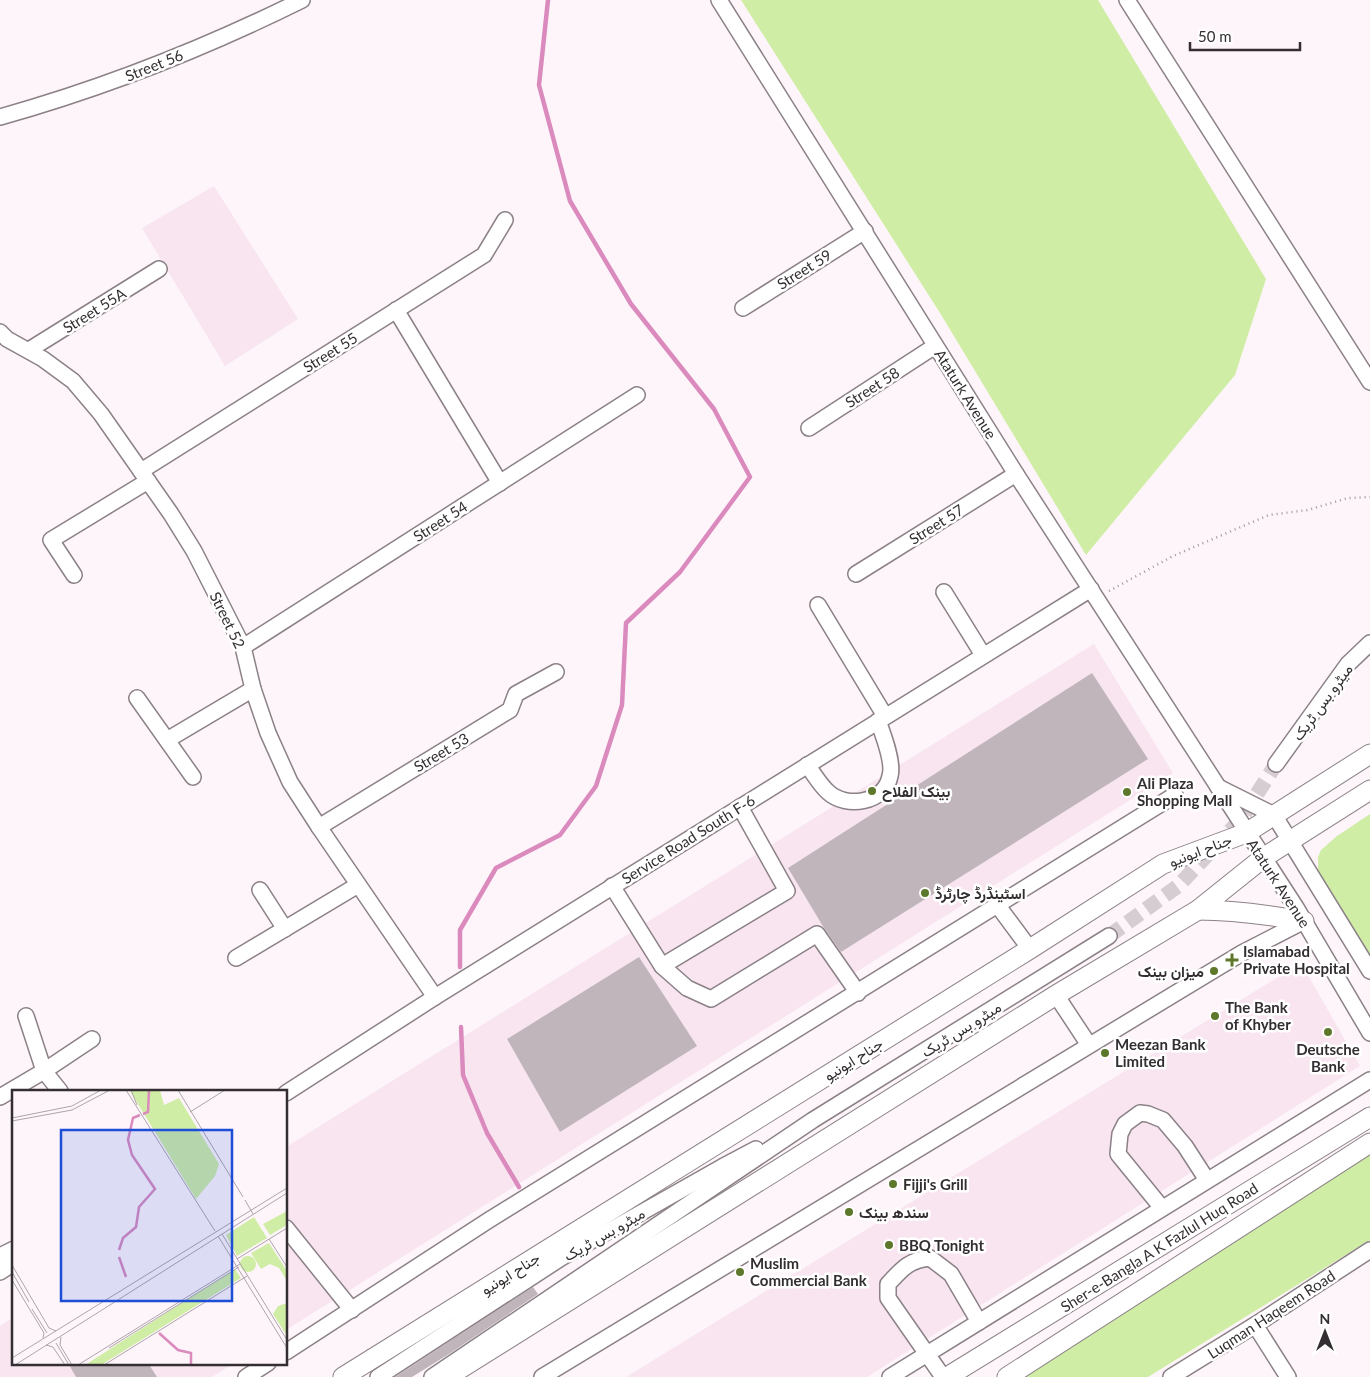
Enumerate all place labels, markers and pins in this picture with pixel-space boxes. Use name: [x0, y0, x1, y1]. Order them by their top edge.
place label: Ali Plaza Shopping Mall: [1136, 774, 1232, 809]
place label: بینک الفلاح: [882, 782, 950, 802]
marker: بینک الفلاح: [866, 785, 878, 797]
marker: Ali Plaza Shopping Mall: [1121, 786, 1133, 798]
place label: اسٹینڈرڈ چارٹرڈ: [935, 884, 1026, 904]
marker: اسٹینڈرڈ چارٹرڈ: [919, 887, 931, 899]
place label: Islamabad Private Hospital: [1243, 942, 1350, 977]
marker: Islamabad Private Hospital: [1225, 953, 1239, 967]
place label: میزان بینک: [1138, 962, 1204, 981]
marker: میزان بینک: [1208, 965, 1220, 977]
place label: The Bank of Khyber: [1225, 998, 1291, 1033]
marker: The Bank of Khyber: [1209, 1010, 1221, 1022]
marker: Deutsche Bank: [1322, 1026, 1334, 1038]
place label: Meezan Bank Limited: [1115, 1035, 1206, 1070]
place label: Deutsche Bank: [1296, 1040, 1360, 1075]
marker: Meezan Bank Limited: [1099, 1047, 1111, 1059]
place label: Fijji's Grill: [903, 1175, 968, 1193]
marker: Fijji's Grill: [887, 1178, 899, 1190]
place label: سندھ بینک: [859, 1203, 929, 1222]
marker: سندھ بینک: [843, 1206, 855, 1218]
place label: BBQ Tonight: [899, 1236, 984, 1254]
marker: BBQ Tonight: [883, 1239, 895, 1251]
place label: Muslim Commercial Bank: [750, 1254, 868, 1289]
marker: Muslim Commercial Bank: [734, 1266, 746, 1278]

